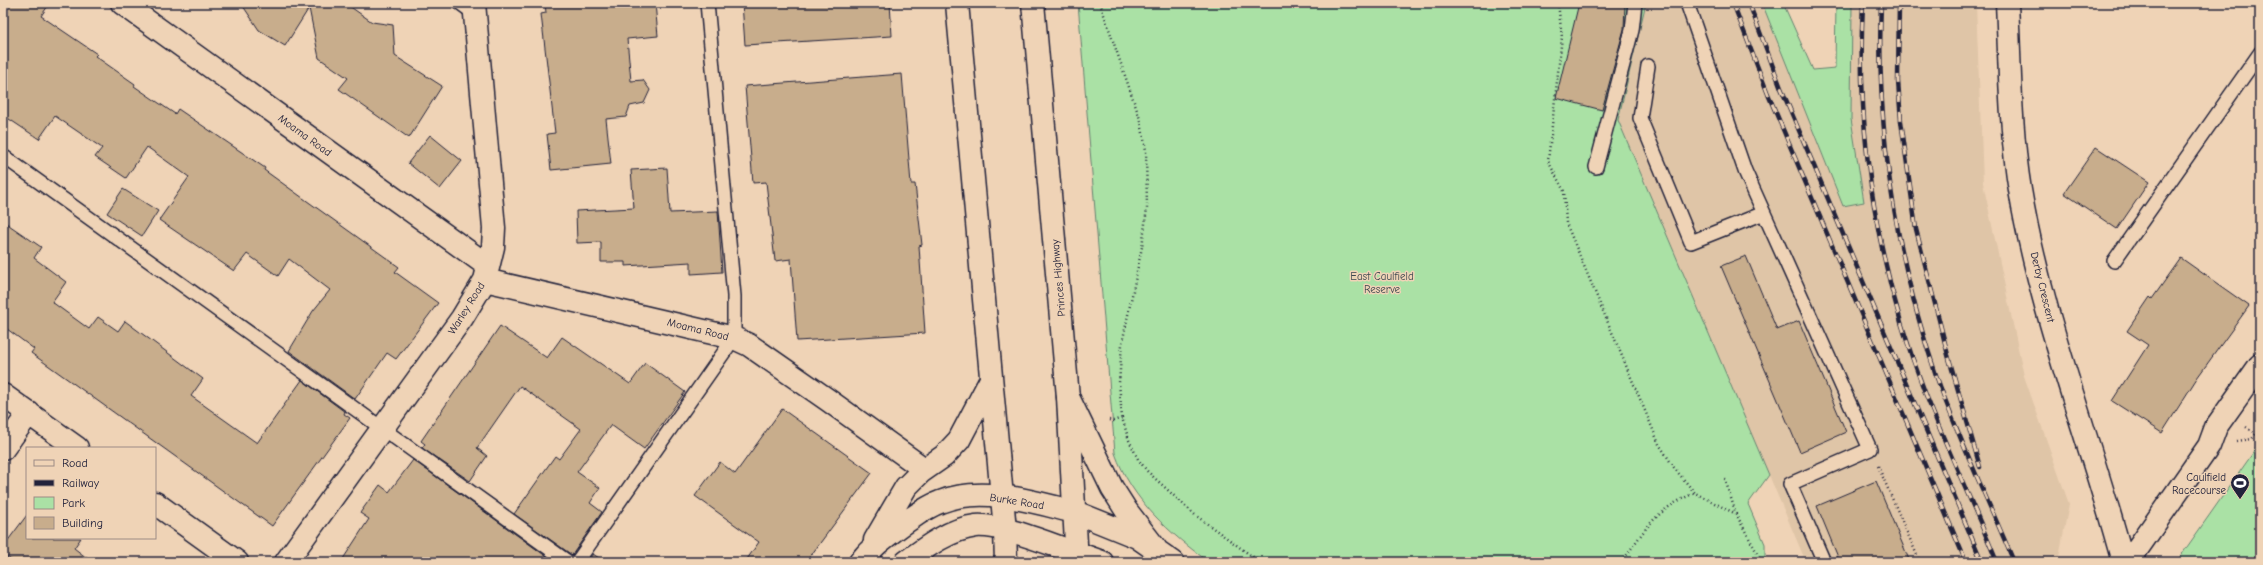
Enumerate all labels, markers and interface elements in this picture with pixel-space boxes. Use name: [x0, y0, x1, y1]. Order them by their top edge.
street label: Moama Road: [275, 112, 334, 159]
street label: Princes Highway: [1049, 239, 1068, 317]
street label: Derby Crescent: [2027, 251, 2058, 325]
park label: East Caulfield Reserve: [1350, 270, 1414, 296]
street label: Warley Road: [445, 280, 488, 337]
street label: Moama Road: [666, 316, 730, 343]
legend: [26, 447, 156, 539]
text: Road: [62, 456, 88, 470]
place label: Caulfield Racecourse: [2172, 471, 2226, 497]
sports icon: Caulfield Racecourse: [2229, 472, 2251, 500]
text: Railway: [62, 476, 100, 490]
street label: Burke Road: [989, 491, 1045, 512]
text: Park: [62, 496, 85, 510]
text: Building: [62, 516, 103, 530]

